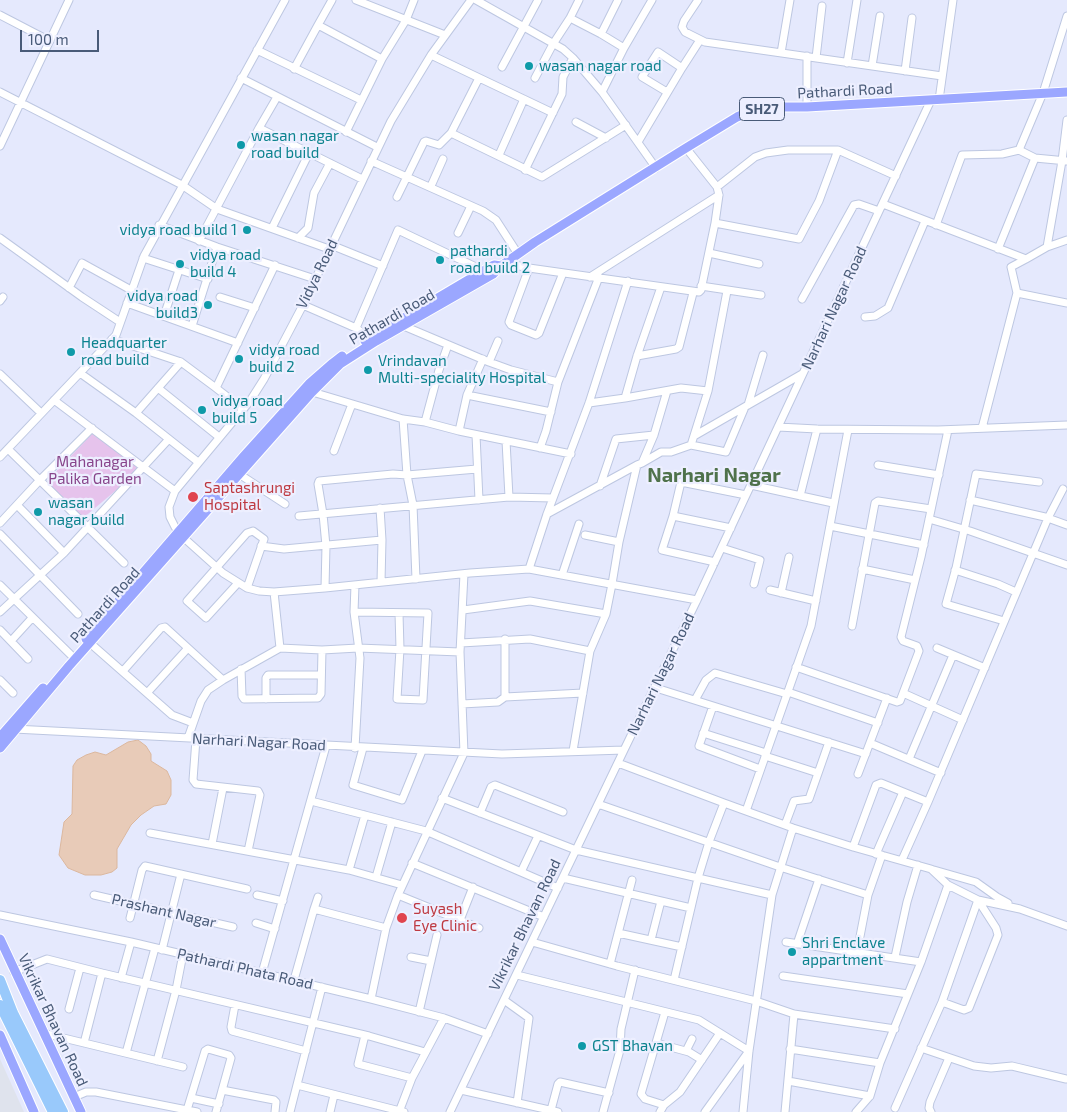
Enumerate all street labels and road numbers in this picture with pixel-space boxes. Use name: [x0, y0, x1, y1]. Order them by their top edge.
street label: Pathardi Road: [797, 80, 893, 102]
road number: SH27: [740, 98, 784, 120]
street label: Vidya Road: [292, 236, 342, 312]
street label: Narhari Nagar Road: [798, 243, 870, 373]
street label: Pathardi Road: [346, 285, 438, 349]
street label: Pathardi Road: [66, 563, 144, 647]
street label: Narhari Nagar Road: [624, 610, 698, 738]
street label: Narhari Nagar Road: [192, 730, 326, 754]
street label: Vikrikar Bhavan Road: [485, 856, 565, 994]
street label: Prashant Nagar: [110, 890, 218, 932]
street label: Pathardi Phata Road: [175, 945, 315, 993]
street label: Vikrikar Bhavan Road: [14, 951, 92, 1089]

